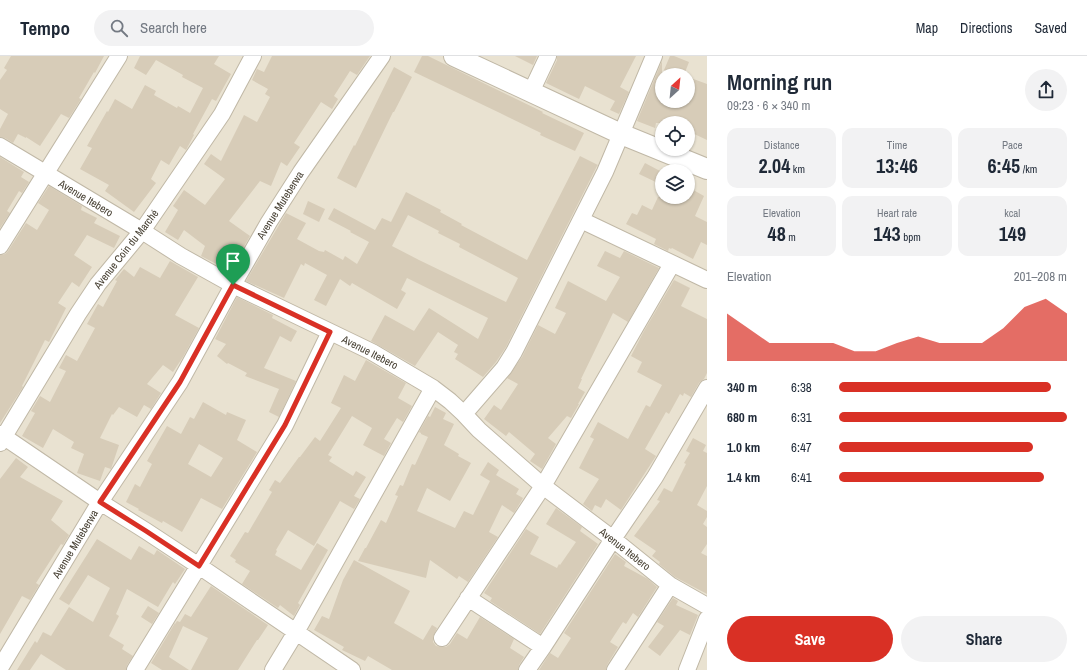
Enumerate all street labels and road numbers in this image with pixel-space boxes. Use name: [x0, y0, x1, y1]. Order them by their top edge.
street label: Avenue Muteberwa: [253, 168, 306, 242]
street label: Avenue Itebero: [55, 176, 116, 220]
street label: Avenue Coin du Marché: [90, 206, 161, 292]
street label: Avenue Itebero: [339, 331, 400, 372]
street label: Avenue Muteberwa: [49, 507, 101, 582]
street label: Avenue Itebero: [596, 524, 653, 573]

